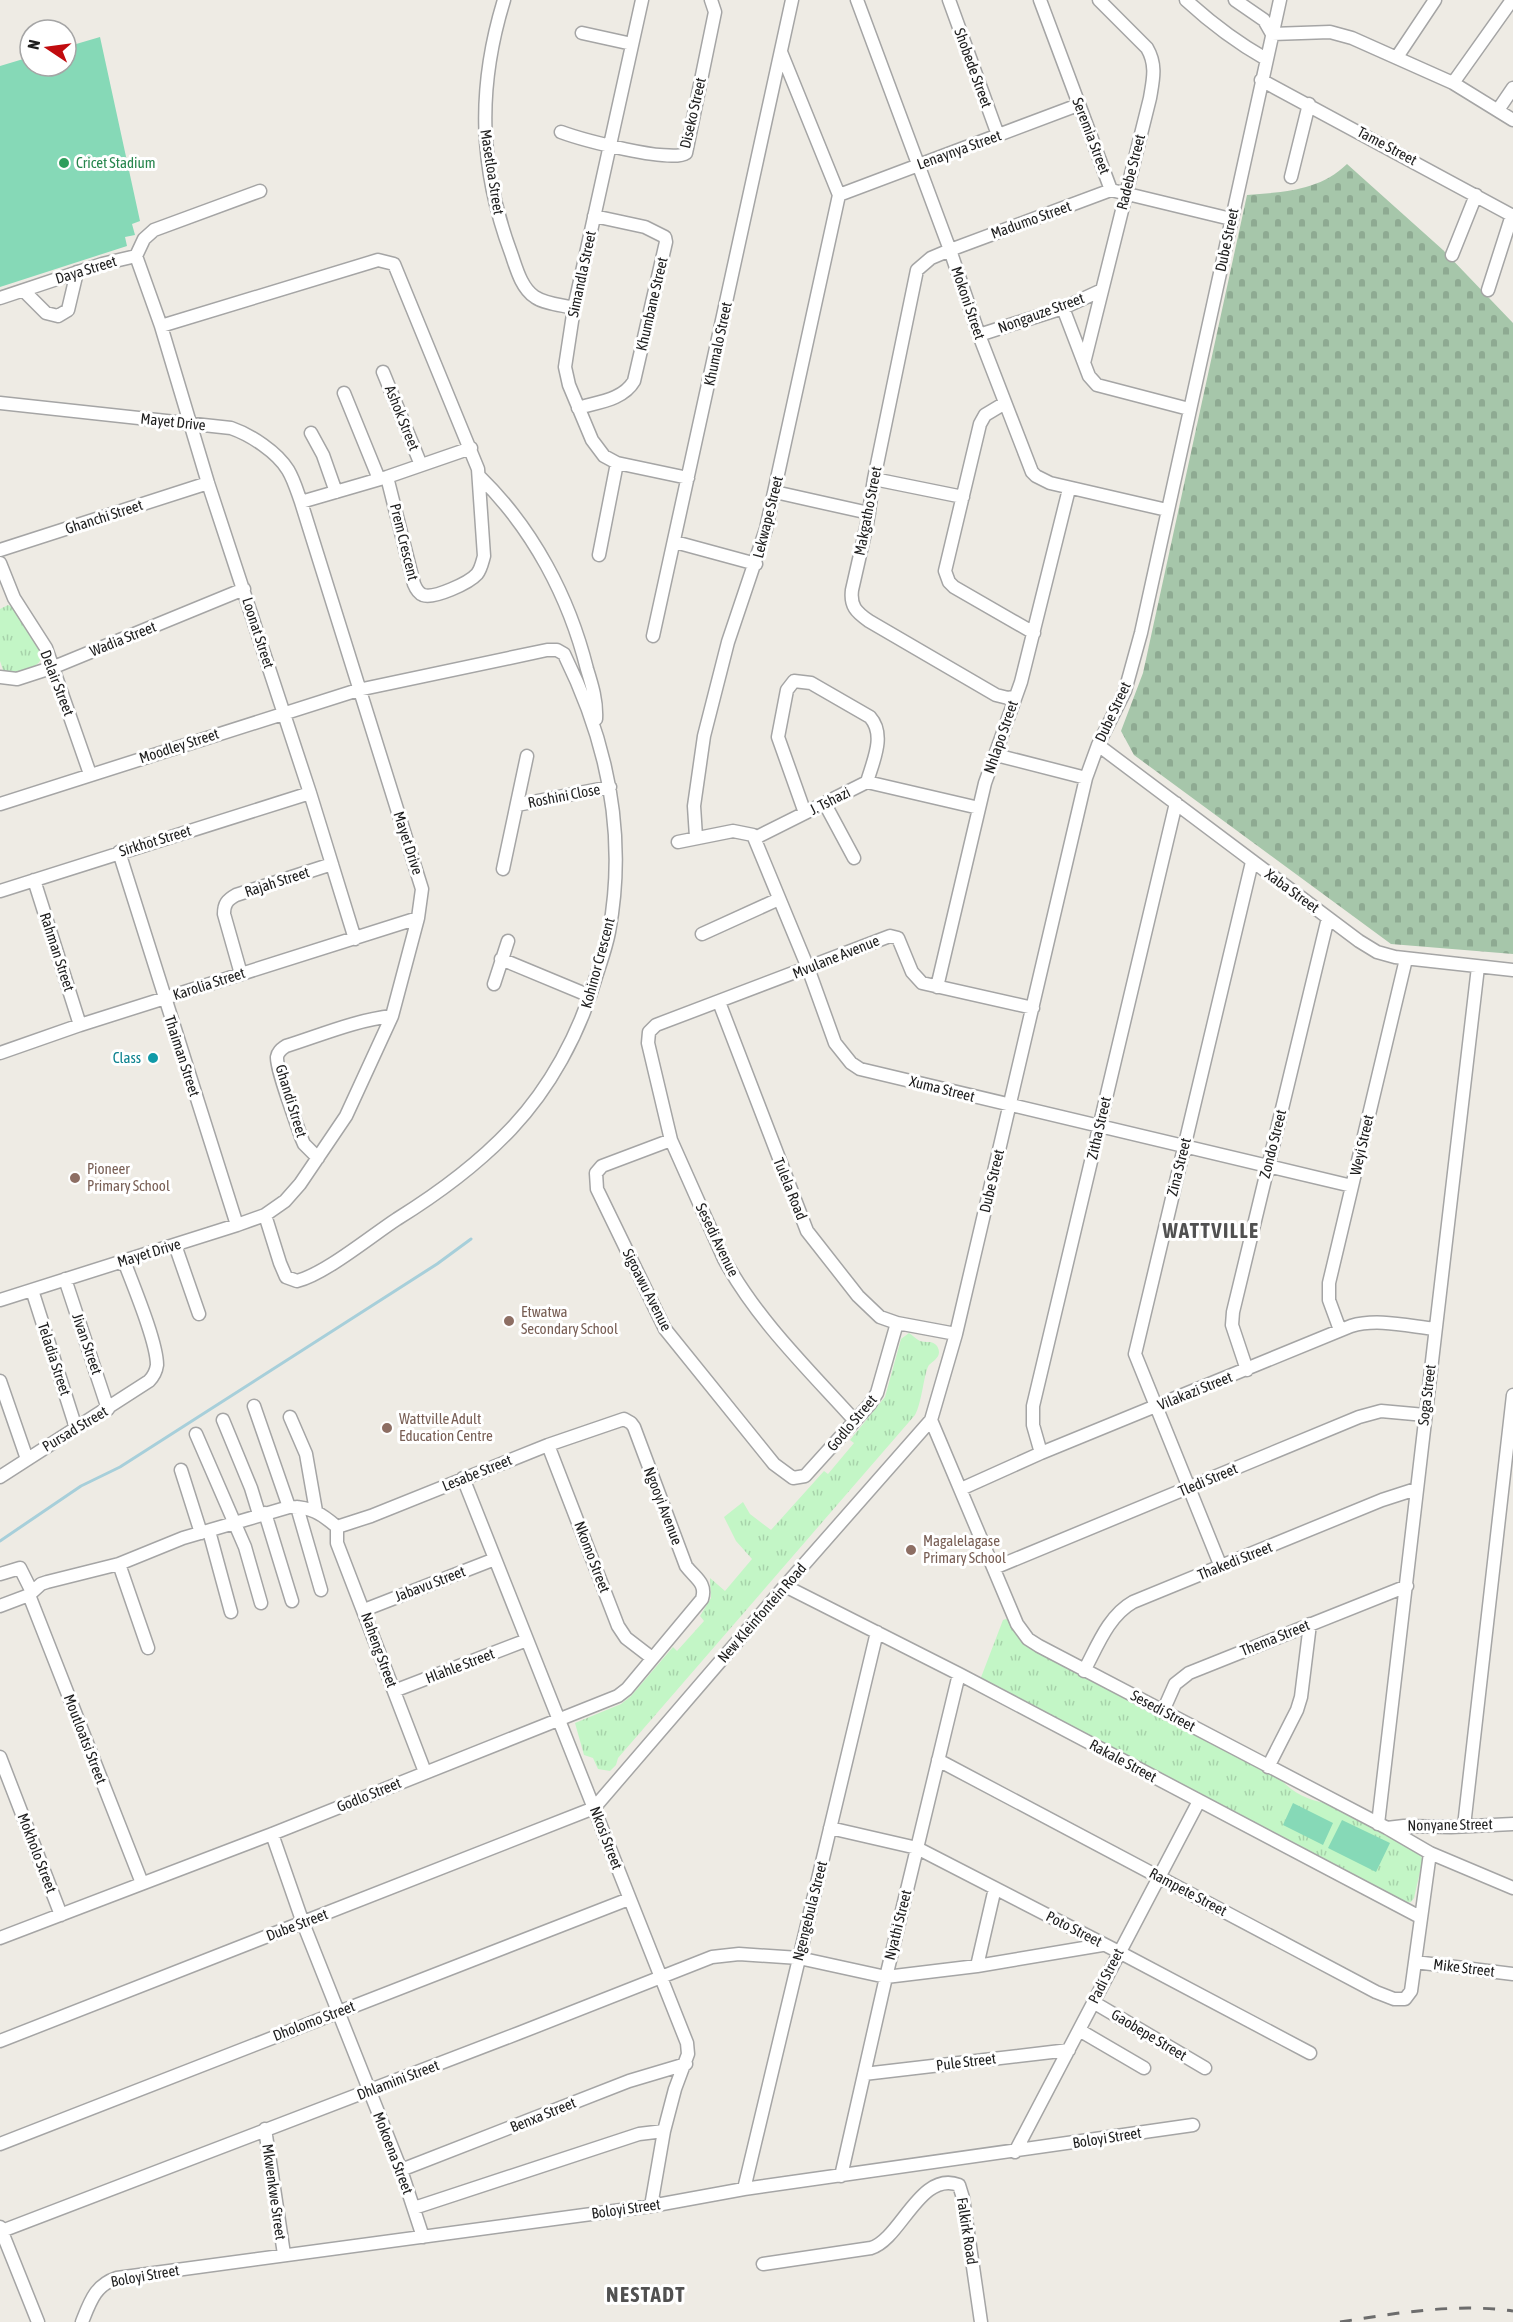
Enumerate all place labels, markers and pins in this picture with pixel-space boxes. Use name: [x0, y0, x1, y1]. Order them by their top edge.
place label: Cricet Stadium: [76, 154, 156, 171]
marker: Cricet Stadium: [57, 156, 71, 170]
place label: Class: [113, 1049, 141, 1066]
marker: Class: [146, 1051, 160, 1065]
place label: Pioneer Primary School: [87, 1160, 170, 1194]
marker: Pioneer Primary School: [68, 1171, 82, 1185]
place label: Etwatwa Secondary School: [521, 1303, 618, 1337]
marker: Etwatwa Secondary School: [502, 1314, 516, 1328]
place label: Wattville Adult Education Centre: [399, 1410, 493, 1444]
marker: Wattville Adult Education Centre: [380, 1421, 394, 1435]
place label: Magalelagase Primary School: [923, 1532, 1006, 1566]
marker: Magalelagase Primary School: [904, 1543, 918, 1557]

